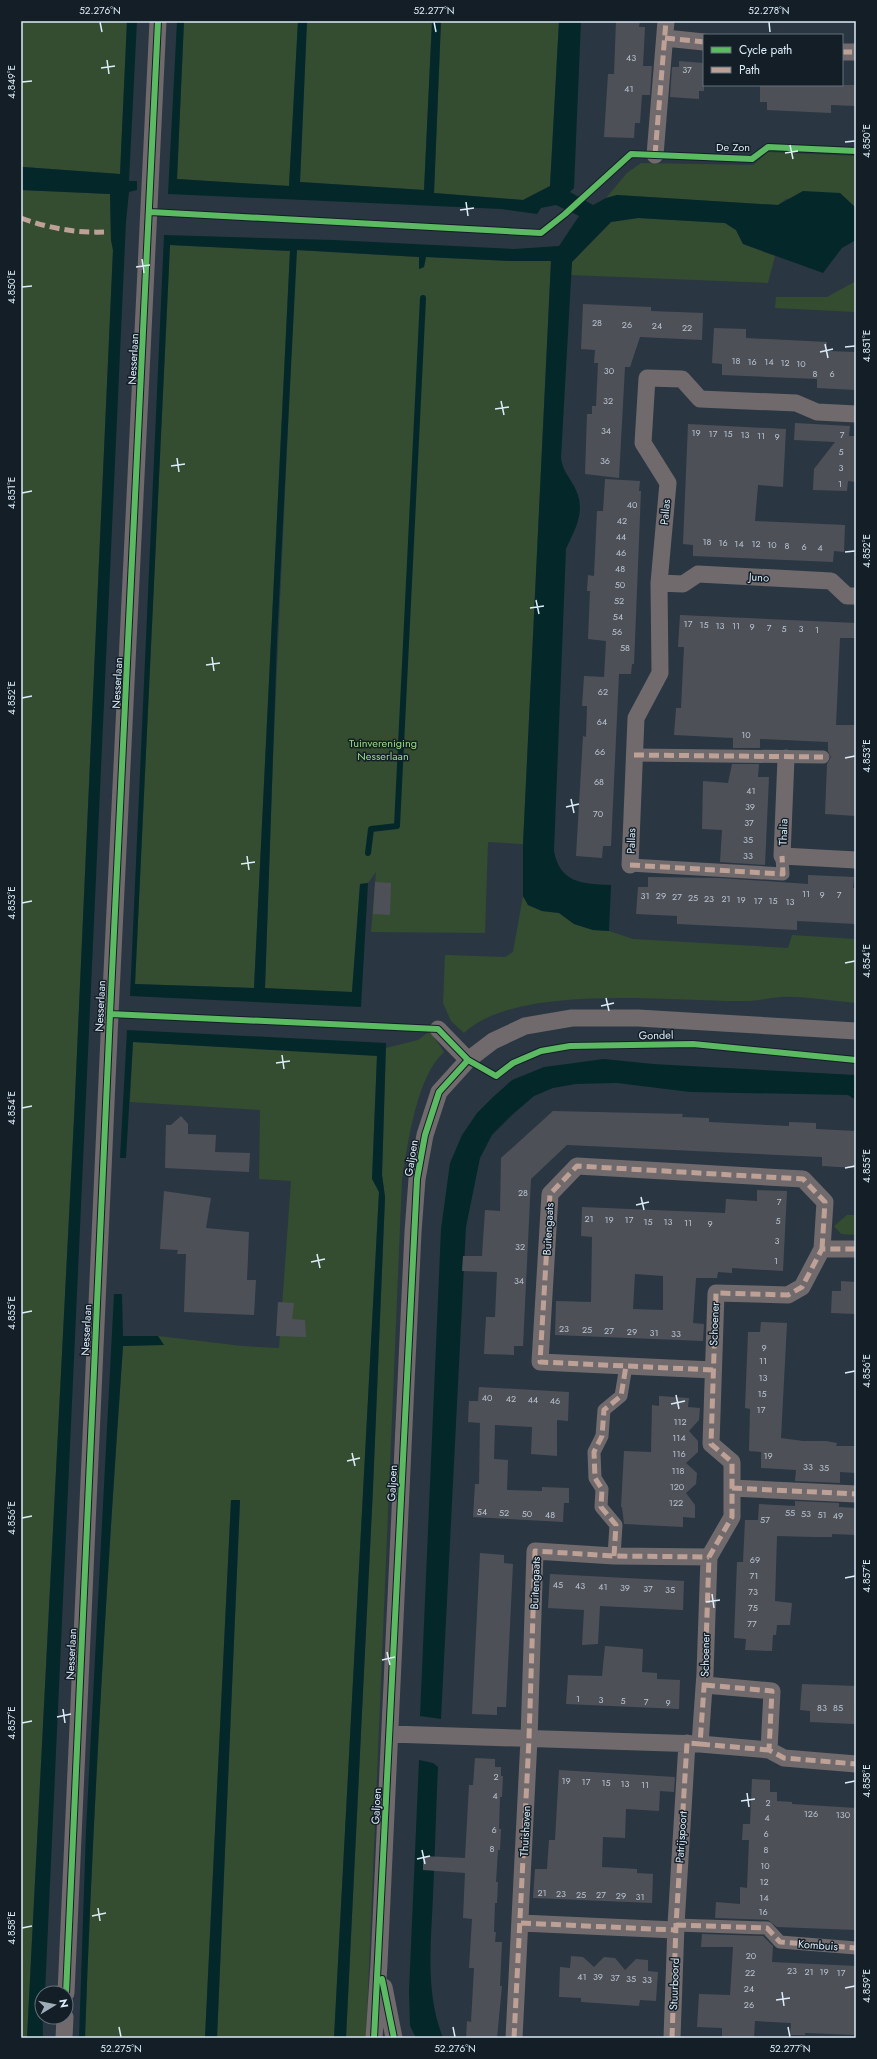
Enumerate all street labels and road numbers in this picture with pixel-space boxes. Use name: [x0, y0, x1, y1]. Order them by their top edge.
street label: De Zon: [716, 139, 750, 155]
street label: Nesserlaan: [124, 333, 142, 385]
street label: Pallas: [656, 498, 674, 526]
street label: Juno: [746, 568, 770, 586]
street label: Nesserlaan: [108, 657, 126, 709]
street label: Thalia: [775, 818, 791, 846]
street label: Pallas: [623, 827, 639, 854]
street label: Nesserlaan: [91, 980, 109, 1032]
street label: Gondel: [638, 1027, 674, 1043]
street label: Galjoen: [400, 1139, 422, 1177]
street label: Buitengaats: [539, 1202, 557, 1256]
street label: Schoener: [705, 1302, 723, 1346]
street label: Nesserlaan: [77, 1304, 95, 1356]
street label: Galjoen: [383, 1464, 401, 1502]
street label: Buitengaats: [526, 1556, 544, 1610]
street label: Nesserlaan: [62, 1628, 80, 1680]
street label: Schoener: [697, 1633, 713, 1677]
street label: Galjoen: [367, 1787, 385, 1825]
street label: Thuishaven: [516, 1805, 534, 1857]
street label: Patrijspoort: [671, 1810, 691, 1864]
street label: Kombuis: [798, 1936, 839, 1954]
street label: Stuurboord: [665, 1958, 683, 2010]

